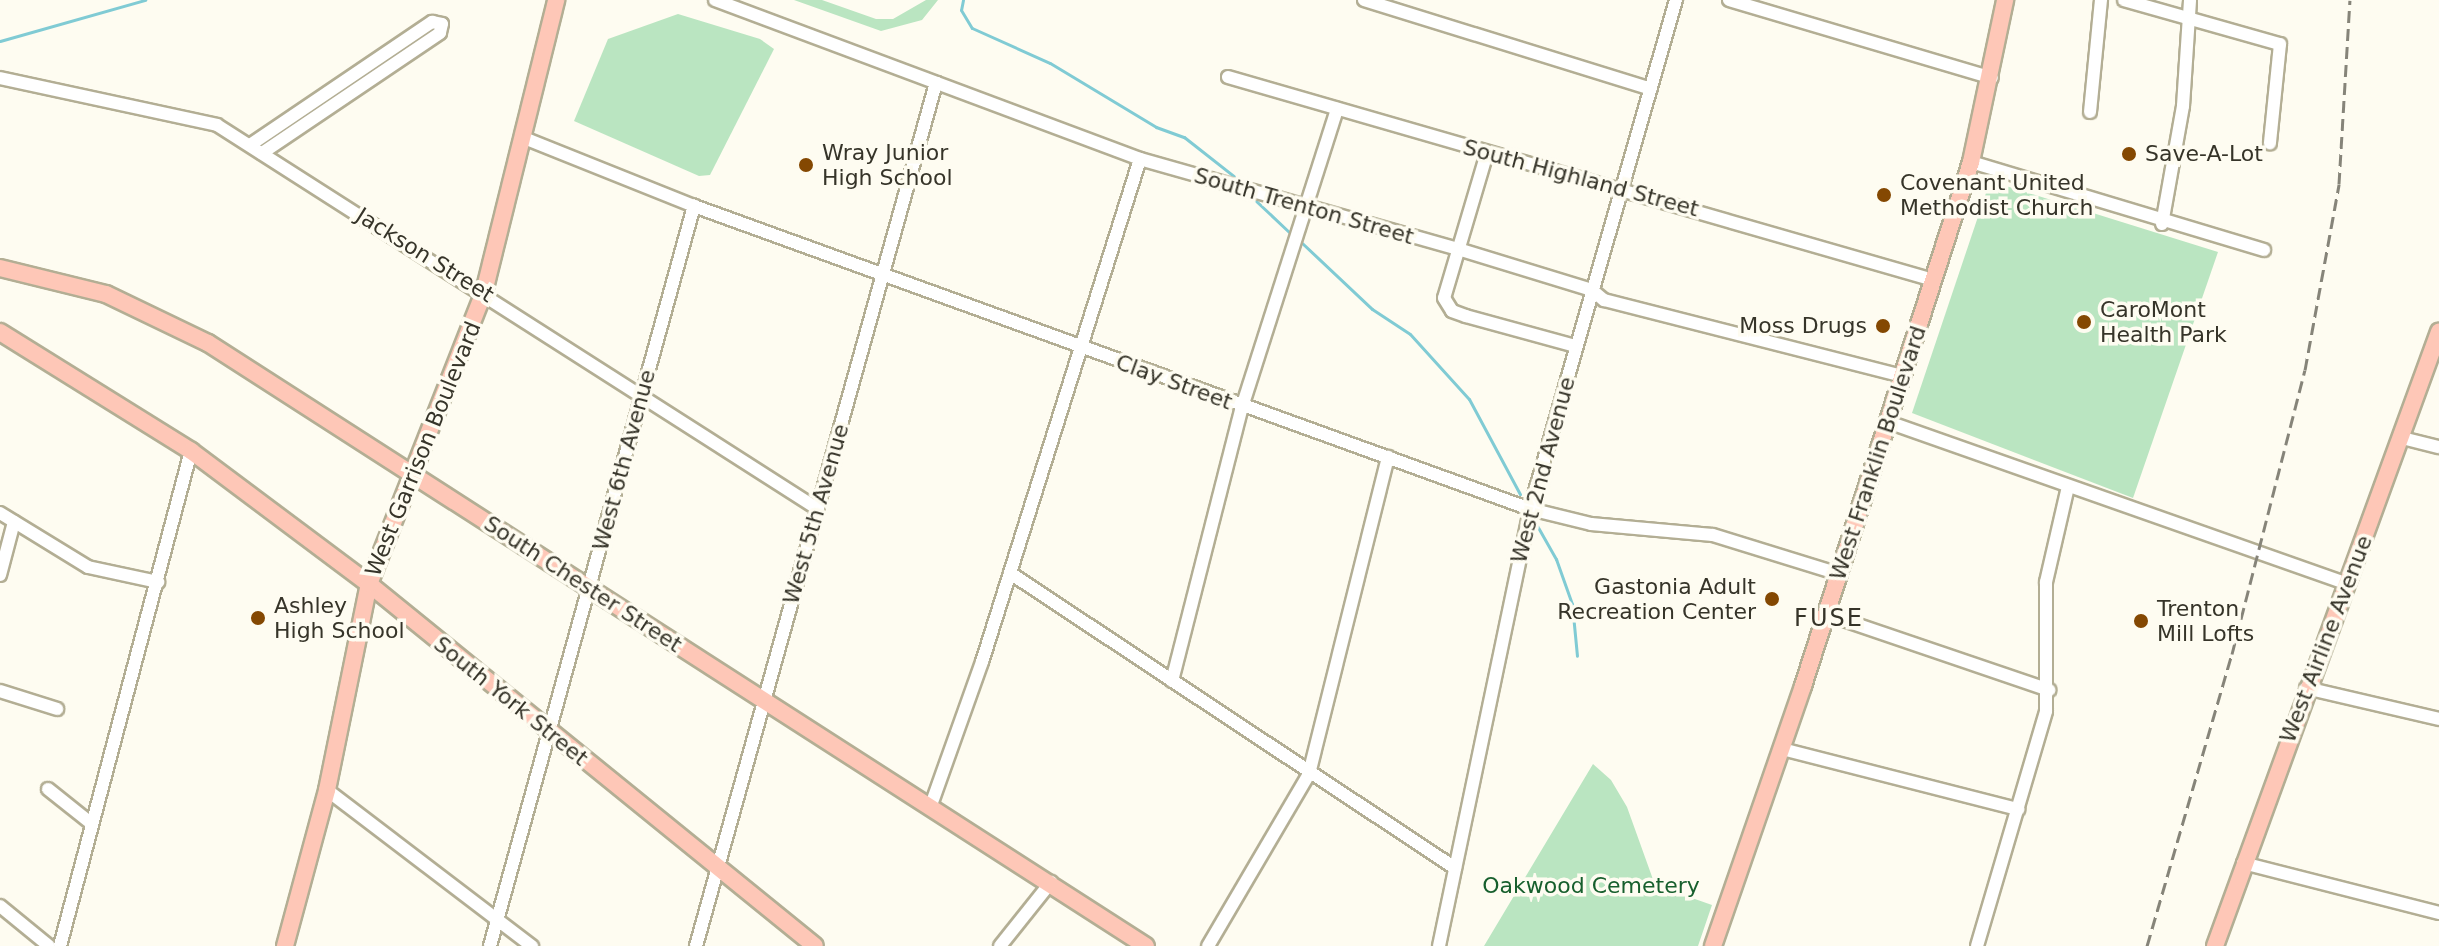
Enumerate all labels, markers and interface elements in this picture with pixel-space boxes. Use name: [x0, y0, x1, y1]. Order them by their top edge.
street label: South Highland Street: [1460, 134, 1702, 222]
place label: Wray Junior High School: [822, 139, 953, 190]
place label: Save-A-Lot: [2145, 141, 2263, 167]
marker: Save-A-Lot: [2120, 145, 2138, 163]
marker: Wray Junior High School: [797, 156, 815, 174]
street label: South Trenton Street: [1191, 162, 1417, 250]
place label: Covenant United Methodist Church: [1900, 169, 2094, 220]
marker: Covenant United Methodist Church: [1875, 186, 1893, 204]
street label: Jackson Street: [351, 202, 499, 308]
place label: CaroMont Health Park: [2100, 296, 2227, 348]
place label: Moss Drugs: [1739, 313, 1867, 339]
marker: CaroMont Health Park: [2075, 313, 2093, 331]
marker: Moss Drugs: [1874, 317, 1892, 335]
street label: West Garrison Boulevard: [360, 318, 486, 580]
street label: West Franklin Boulevard: [1824, 323, 1932, 583]
street label: Clay Street: [1112, 349, 1236, 415]
street label: West 6th Avenue: [587, 367, 661, 553]
street label: West 2nd Avenue: [1505, 374, 1581, 566]
street label: West 5th Avenue: [778, 421, 854, 607]
street label: South Chester Street: [479, 510, 687, 658]
street label: West Airline Avenue: [2274, 532, 2378, 746]
place label: Gastonia Adult Recreation Center: [1557, 573, 1756, 624]
marker: Gastonia Adult Recreation Center: [1763, 590, 1781, 608]
place label: Ashley High School: [274, 592, 405, 644]
place label: Trenton Mill Lofts: [2157, 595, 2254, 646]
district label: FUSE: [1794, 605, 1864, 633]
marker: Ashley High School: [249, 609, 267, 627]
marker: Trenton Mill Lofts: [2132, 612, 2150, 630]
street label: South York Street: [429, 631, 593, 771]
park label: Oakwood Cemetery: [1482, 873, 1700, 899]

